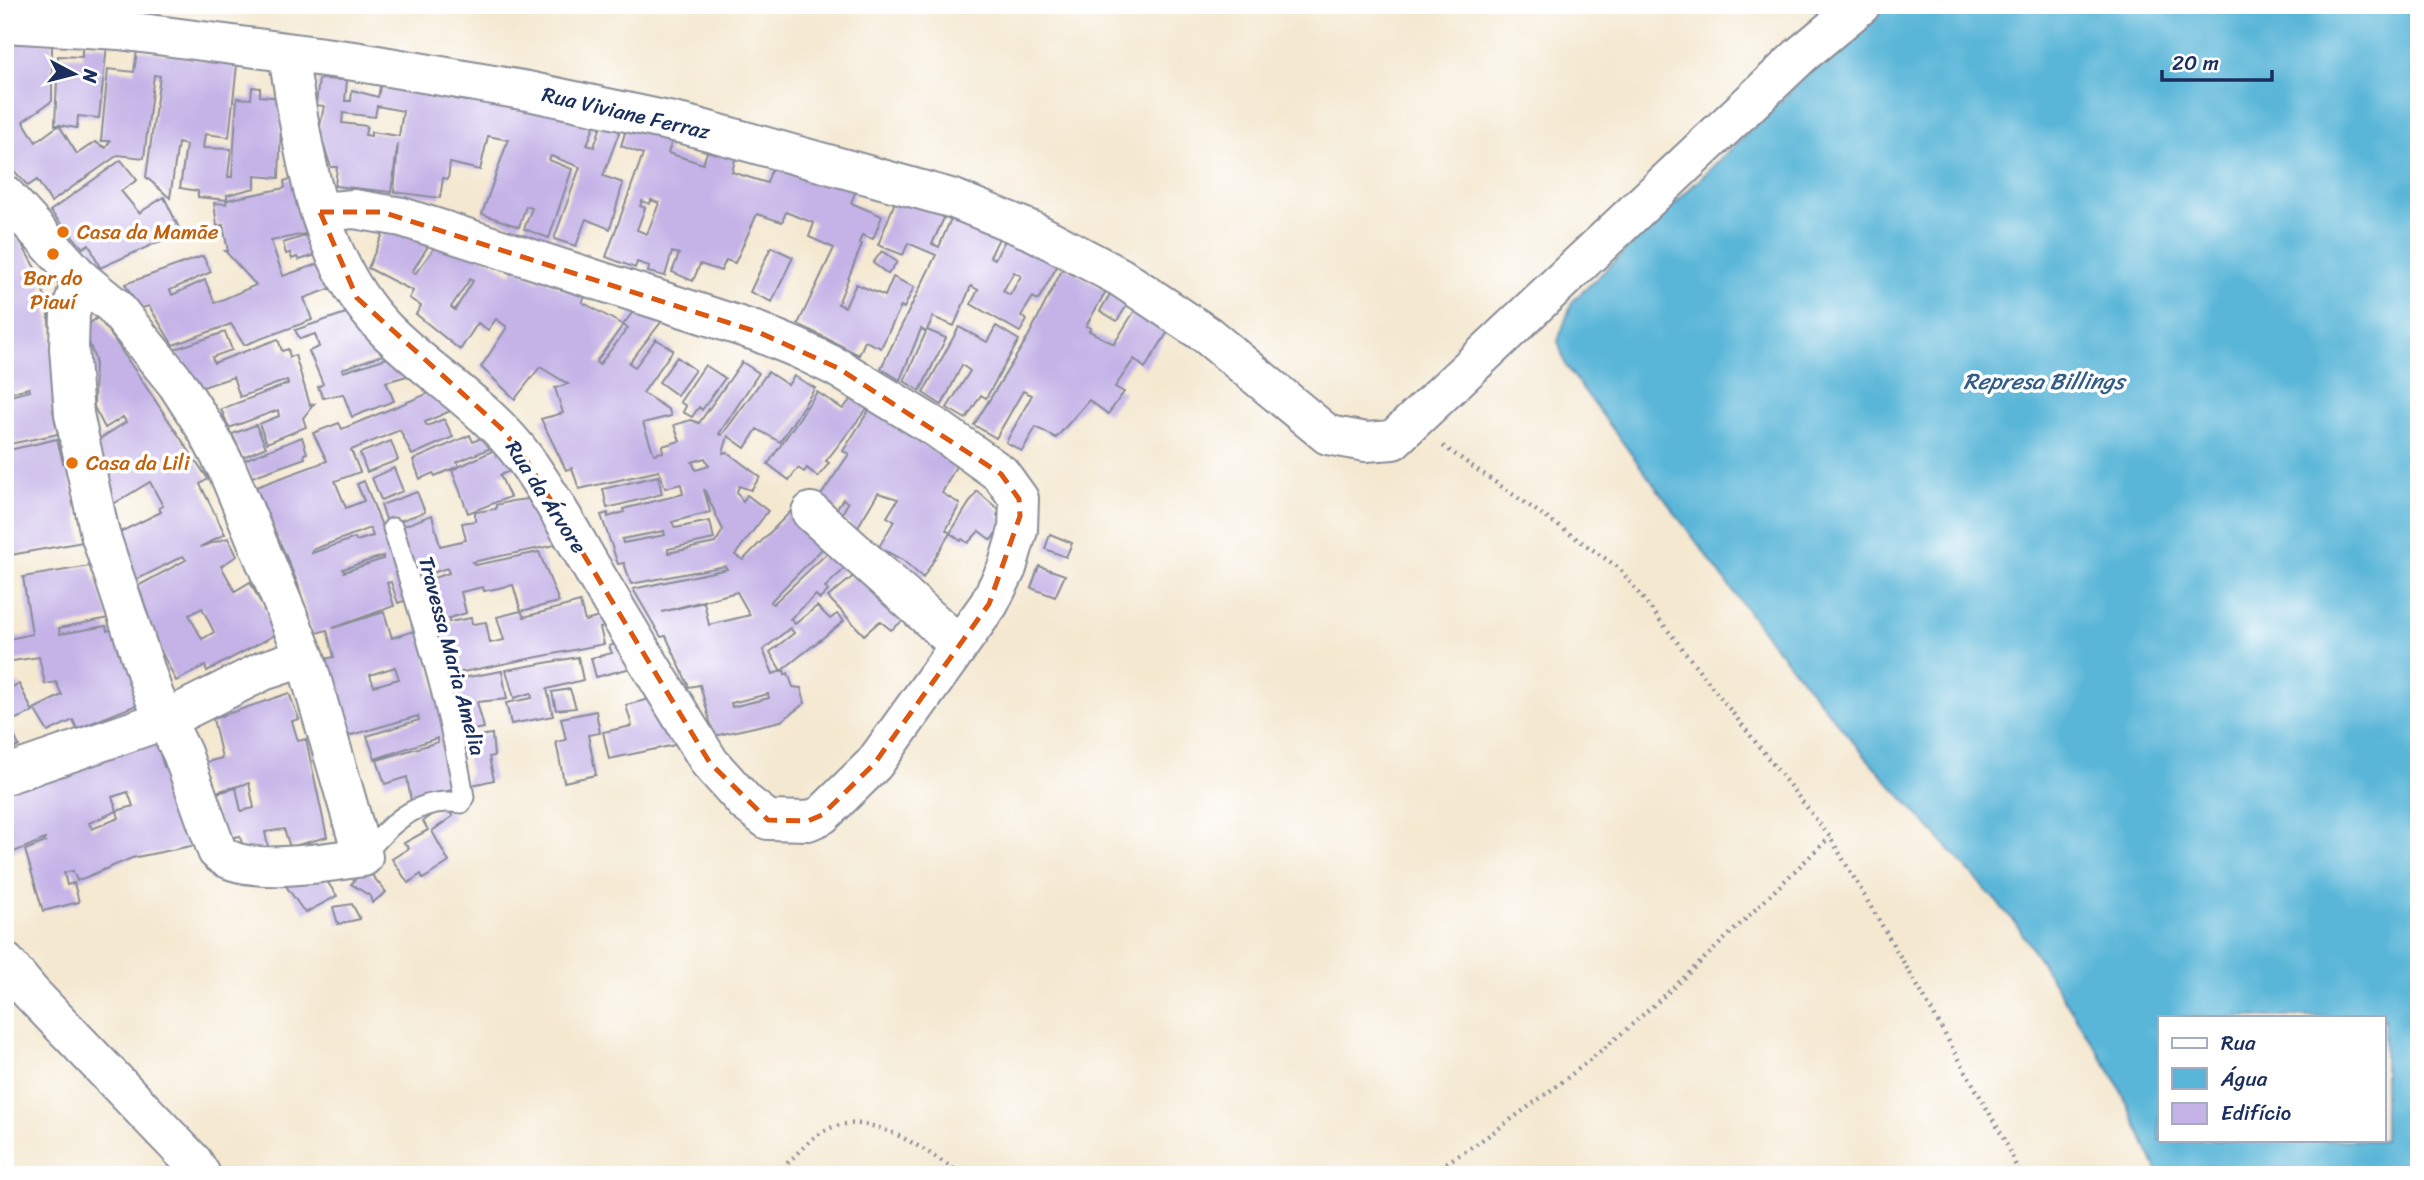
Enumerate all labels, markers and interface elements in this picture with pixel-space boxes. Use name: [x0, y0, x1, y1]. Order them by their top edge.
north arrow: [38, 38, 108, 108]
scale bar: [2162, 38, 2272, 82]
text: 20 m: [2172, 44, 2219, 82]
text: N: [73, 66, 108, 85]
street label: Rua Viviane Ferraz: [538, 75, 715, 151]
place label: Casa da Mamãe: [77, 213, 219, 251]
marker: Casa da Mamãe: [55, 224, 71, 240]
marker: Bar do Piauí: [45, 246, 61, 262]
place label: Bar do Piauí: [23, 259, 83, 321]
water label: Represa Billings: [1963, 361, 2127, 402]
street label: Rua da Árvore: [495, 432, 597, 562]
place label: Casa da Lili: [86, 444, 191, 482]
marker: Casa da Lili: [64, 455, 80, 471]
street label: Travessa Maria Amelia: [407, 552, 497, 760]
legend: [2158, 1016, 2386, 1142]
text: Rua: [2221, 1024, 2256, 1062]
text: Água: [2220, 1060, 2268, 1098]
text: Edifício: [2221, 1094, 2291, 1132]

